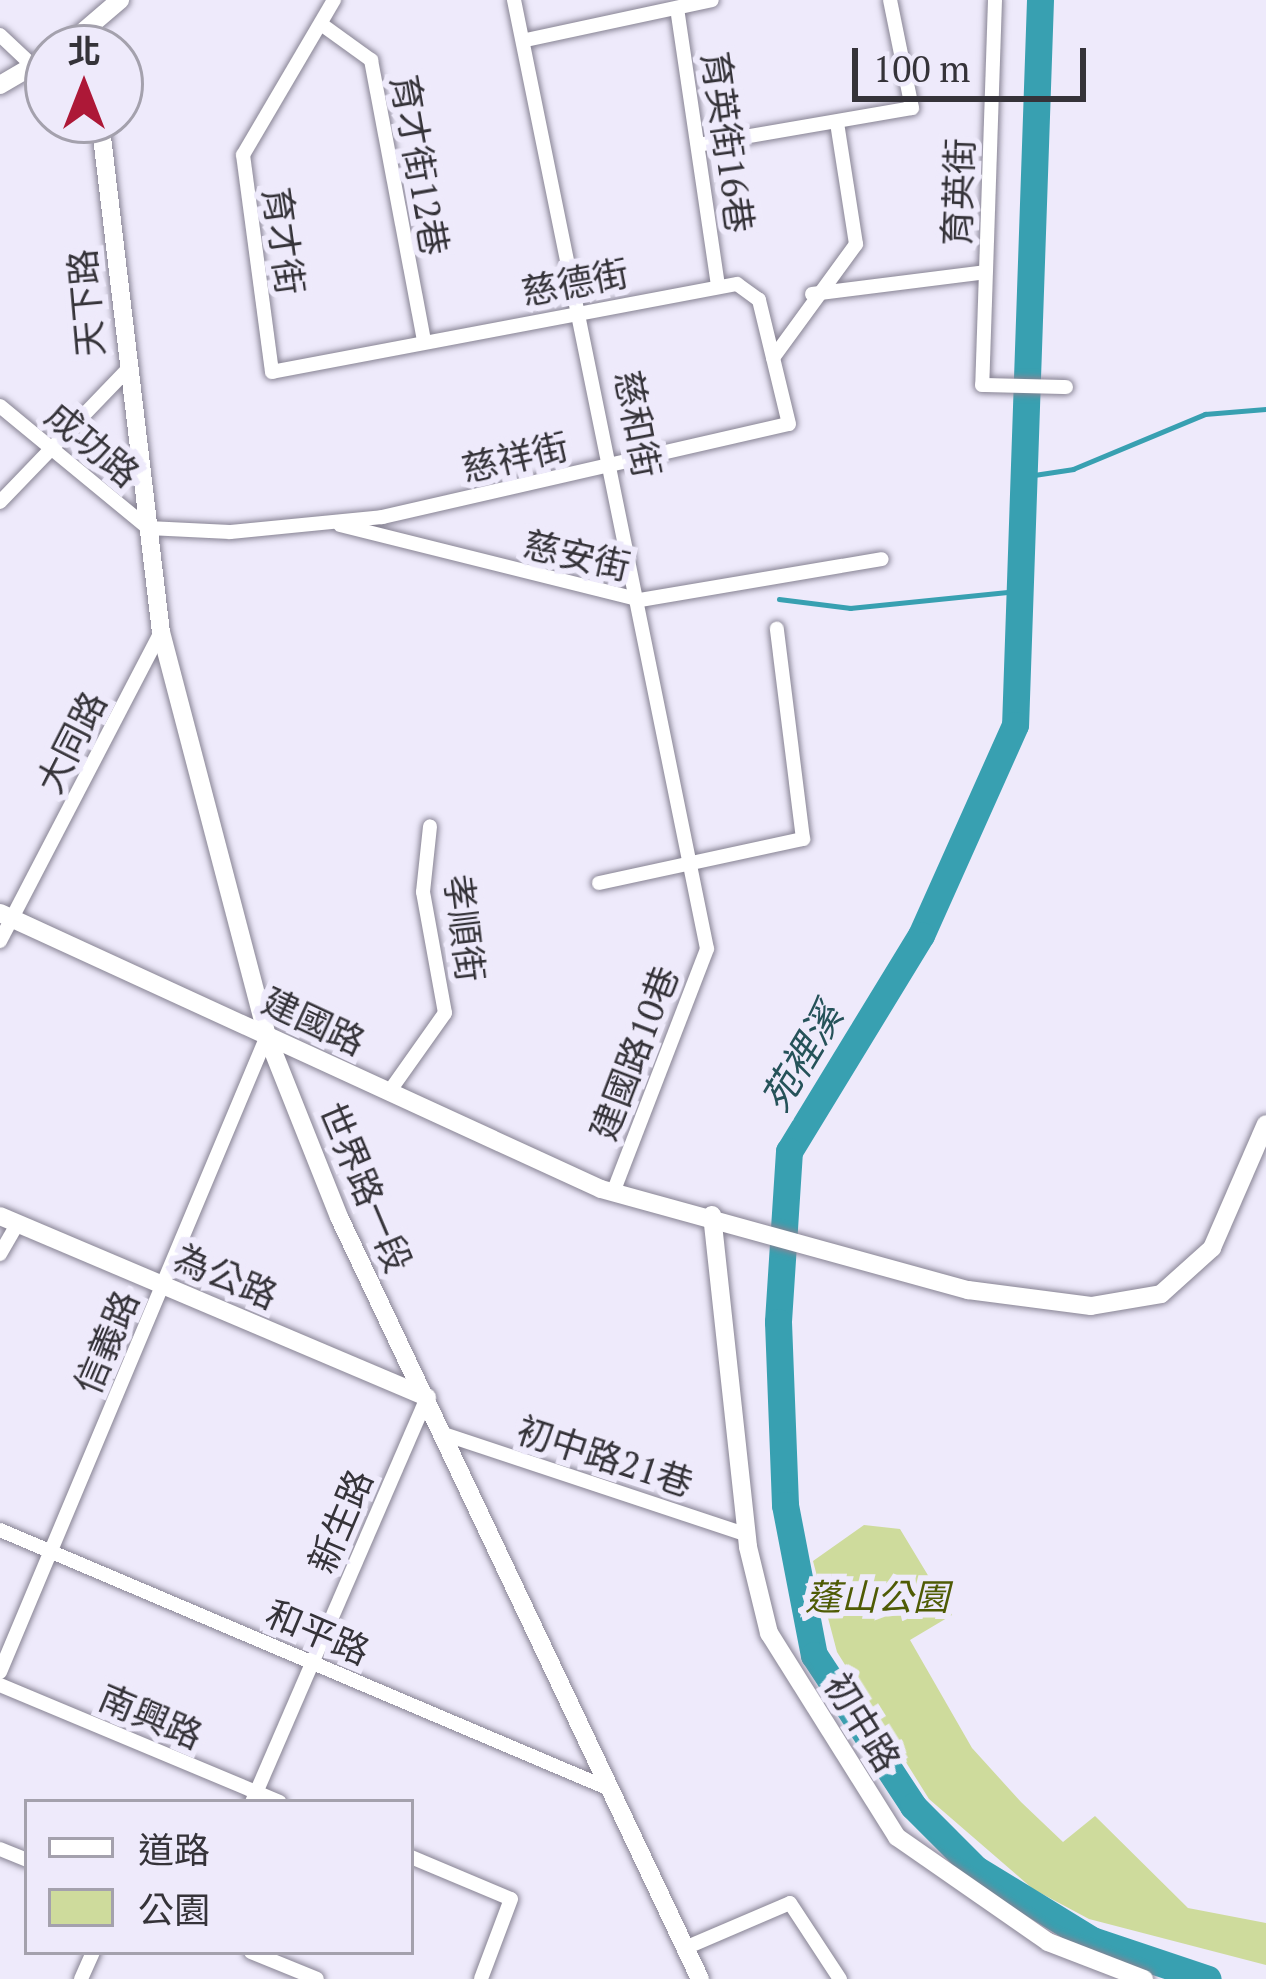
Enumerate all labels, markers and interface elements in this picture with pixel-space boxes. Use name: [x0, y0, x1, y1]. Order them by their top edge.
north arrow: [24, 24, 144, 144]
scale bar: [858, 24, 1092, 98]
text: 北: [68, 29, 101, 72]
text: 100 m: [873, 45, 970, 92]
street label: 育英街16巷: [694, 49, 762, 235]
street label: 育才街12巷: [383, 71, 457, 259]
street label: 育英街: [935, 137, 981, 247]
street label: 育才街: [255, 185, 313, 297]
street label: 天下路: [60, 247, 112, 359]
street label: 慈德街: [518, 250, 632, 314]
street label: 慈和街: [606, 367, 670, 481]
street label: 成功路: [38, 393, 148, 495]
street label: 慈祥街: [458, 424, 572, 490]
street label: 慈安街: [520, 522, 634, 588]
street label: 大同路: [27, 684, 115, 800]
street label: 孝順街: [437, 872, 493, 984]
street label: 建國路10巷: [581, 960, 687, 1146]
street label: 建國路: [256, 979, 372, 1063]
water label: 苑裡溪: [751, 995, 851, 1119]
street label: 世界路一段: [311, 1096, 421, 1278]
street label: 為公路: [168, 1235, 284, 1317]
street label: 信義路: [65, 1284, 147, 1400]
street label: 初中路21巷: [512, 1407, 698, 1505]
street label: 新生路: [299, 1463, 381, 1579]
park label: 蓬山公園: [805, 1575, 949, 1619]
street label: 和平路: [260, 1591, 376, 1673]
street label: 初中路: [816, 1665, 910, 1779]
street label: 南興路: [93, 1675, 209, 1757]
legend: [24, 1799, 414, 1955]
text: 道路: [138, 1826, 210, 1873]
text: 公園: [138, 1886, 210, 1933]

